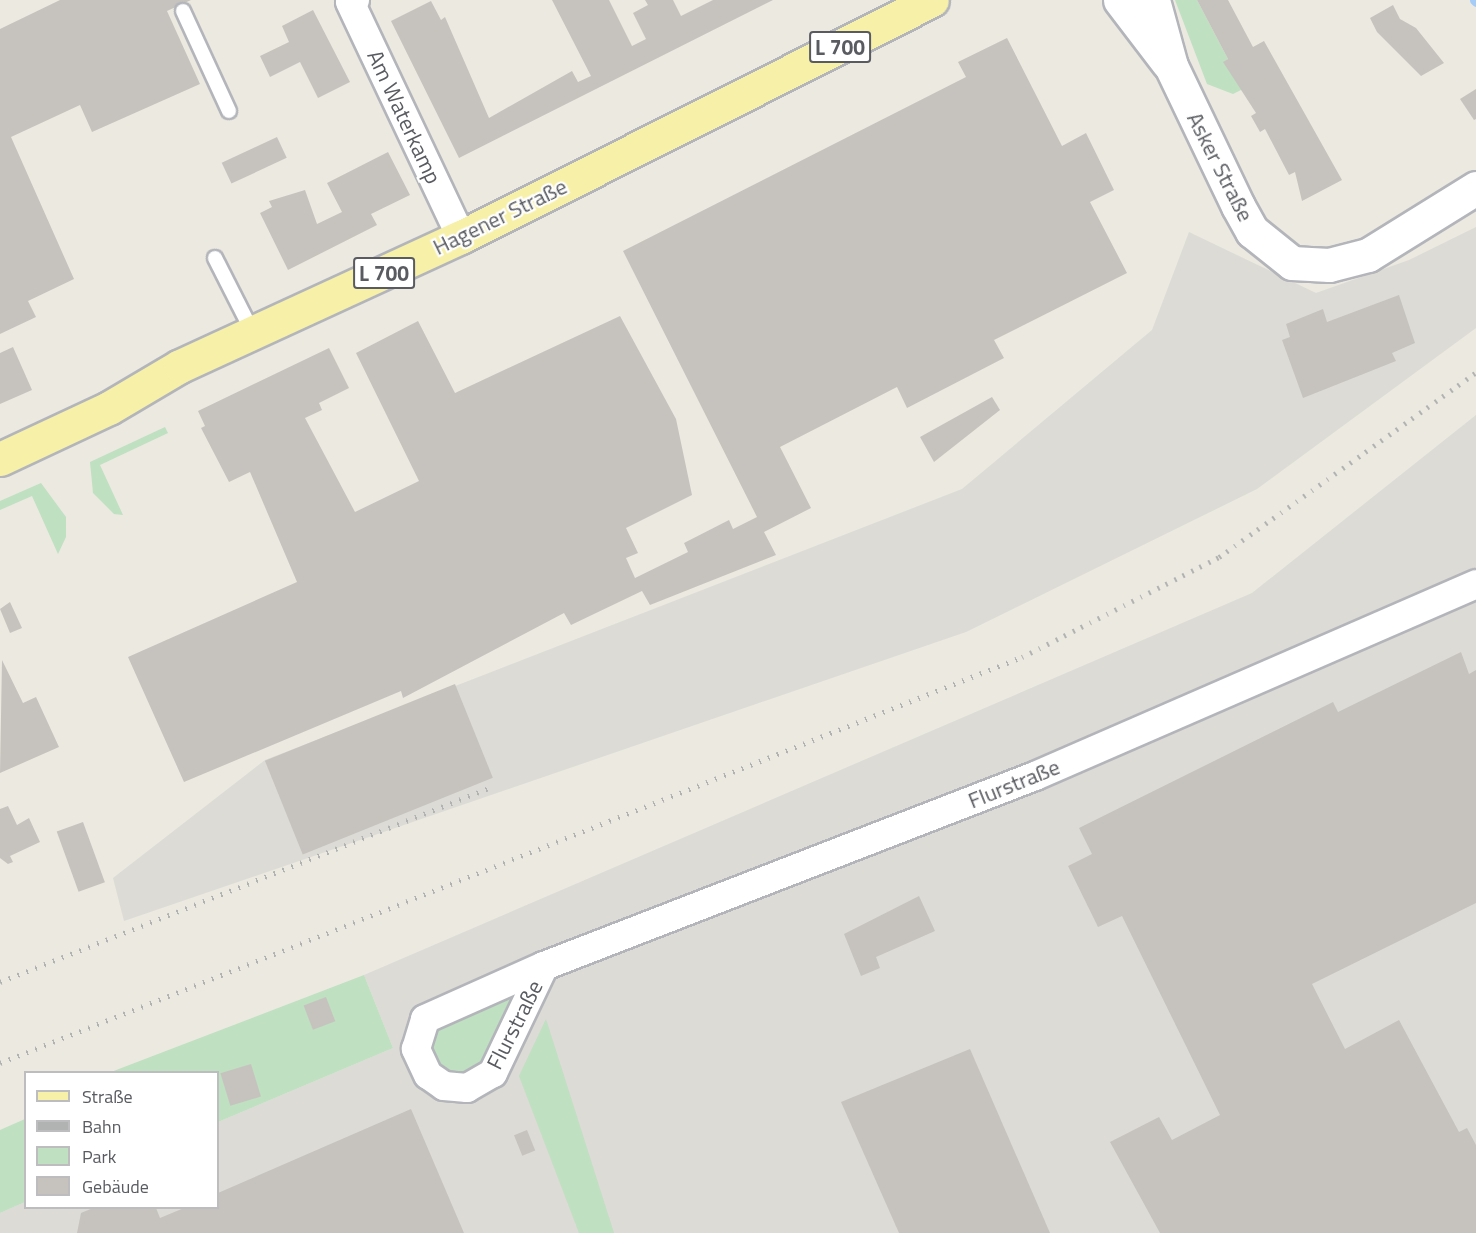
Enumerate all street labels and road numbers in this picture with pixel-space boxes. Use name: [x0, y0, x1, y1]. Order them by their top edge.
road number: L 700: [808, 29, 872, 65]
street label: Am Waterkamp: [362, 46, 446, 188]
street label: Asker Straße: [1181, 108, 1259, 226]
street label: Hagener Straße: [429, 173, 571, 261]
road number: L 700: [352, 255, 416, 291]
street label: Flurstraße: [964, 754, 1064, 814]
street label: Flurstraße: [481, 976, 549, 1074]

